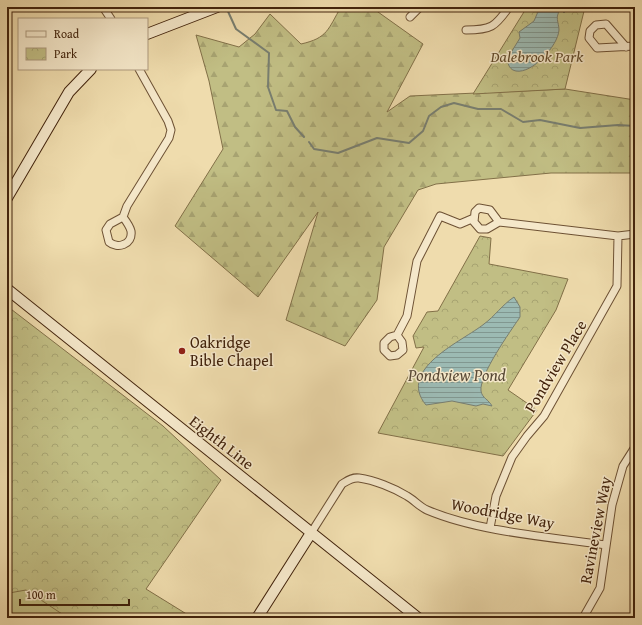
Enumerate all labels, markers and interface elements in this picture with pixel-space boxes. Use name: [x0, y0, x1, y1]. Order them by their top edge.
legend: [18, 18, 148, 70]
text: Road: [54, 25, 80, 42]
park label: Dalebrook Park: [490, 44, 584, 68]
text: Park: [54, 45, 78, 62]
street label: Pondview Place: [518, 315, 592, 417]
place label: Oakridge Bible Chapel: [190, 330, 274, 372]
marker: Oakridge Bible Chapel: [177, 346, 187, 356]
water label: Pondview Pond: [407, 362, 506, 387]
street label: Eighth Line: [184, 409, 260, 475]
street label: Ravineview Way: [573, 474, 617, 586]
street label: Woodridge Way: [449, 491, 557, 535]
scale bar: [20, 581, 129, 607]
text: 100 m: [26, 586, 56, 603]

